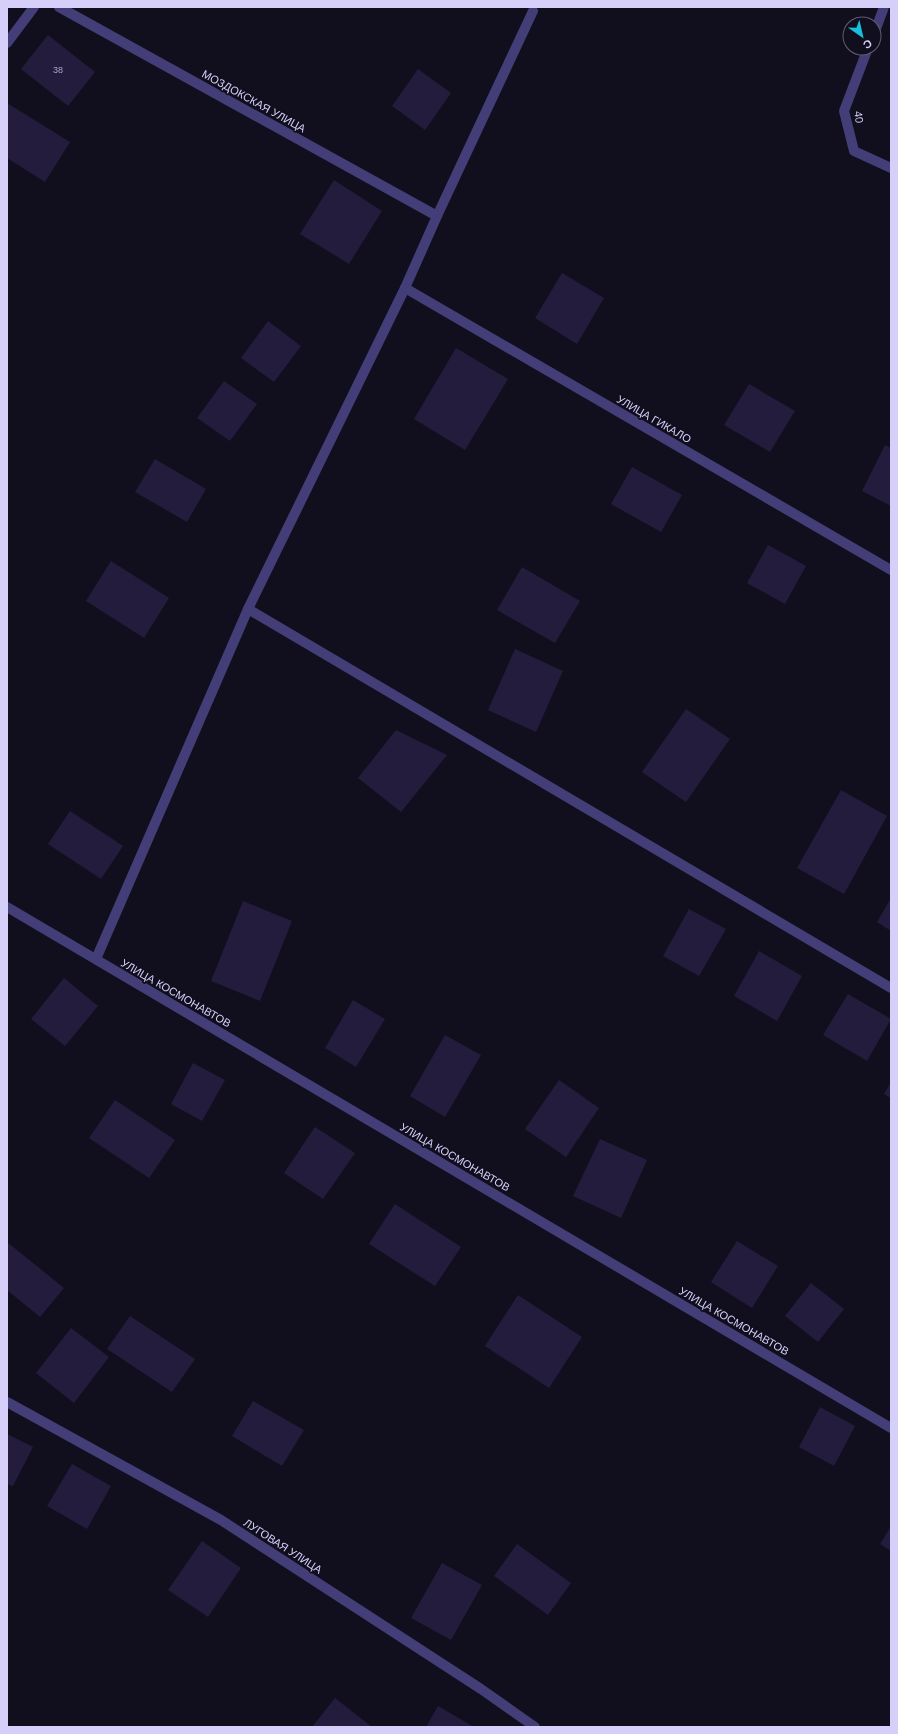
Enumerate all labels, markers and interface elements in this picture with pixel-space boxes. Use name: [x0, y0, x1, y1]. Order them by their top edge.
north arrow: [842, 16, 882, 56]
text: С: [861, 37, 874, 52]
house number: 38: [53, 65, 63, 75]
street label: МОЗДОКСКАЯ УЛИЦА: [200, 67, 308, 135]
street label: 40: [852, 110, 866, 124]
street label: УЛИЦА ГИКАЛО: [615, 393, 694, 445]
street label: УЛИЦА КОСМОНАВТОВ: [119, 957, 233, 1029]
street label: УЛИЦА КОСМОНАВТОВ: [398, 1121, 512, 1193]
street label: УЛИЦА КОСМОНАВТОВ: [677, 1285, 791, 1357]
street label: ЛУГОВАЯ УЛИЦА: [242, 1516, 325, 1576]

